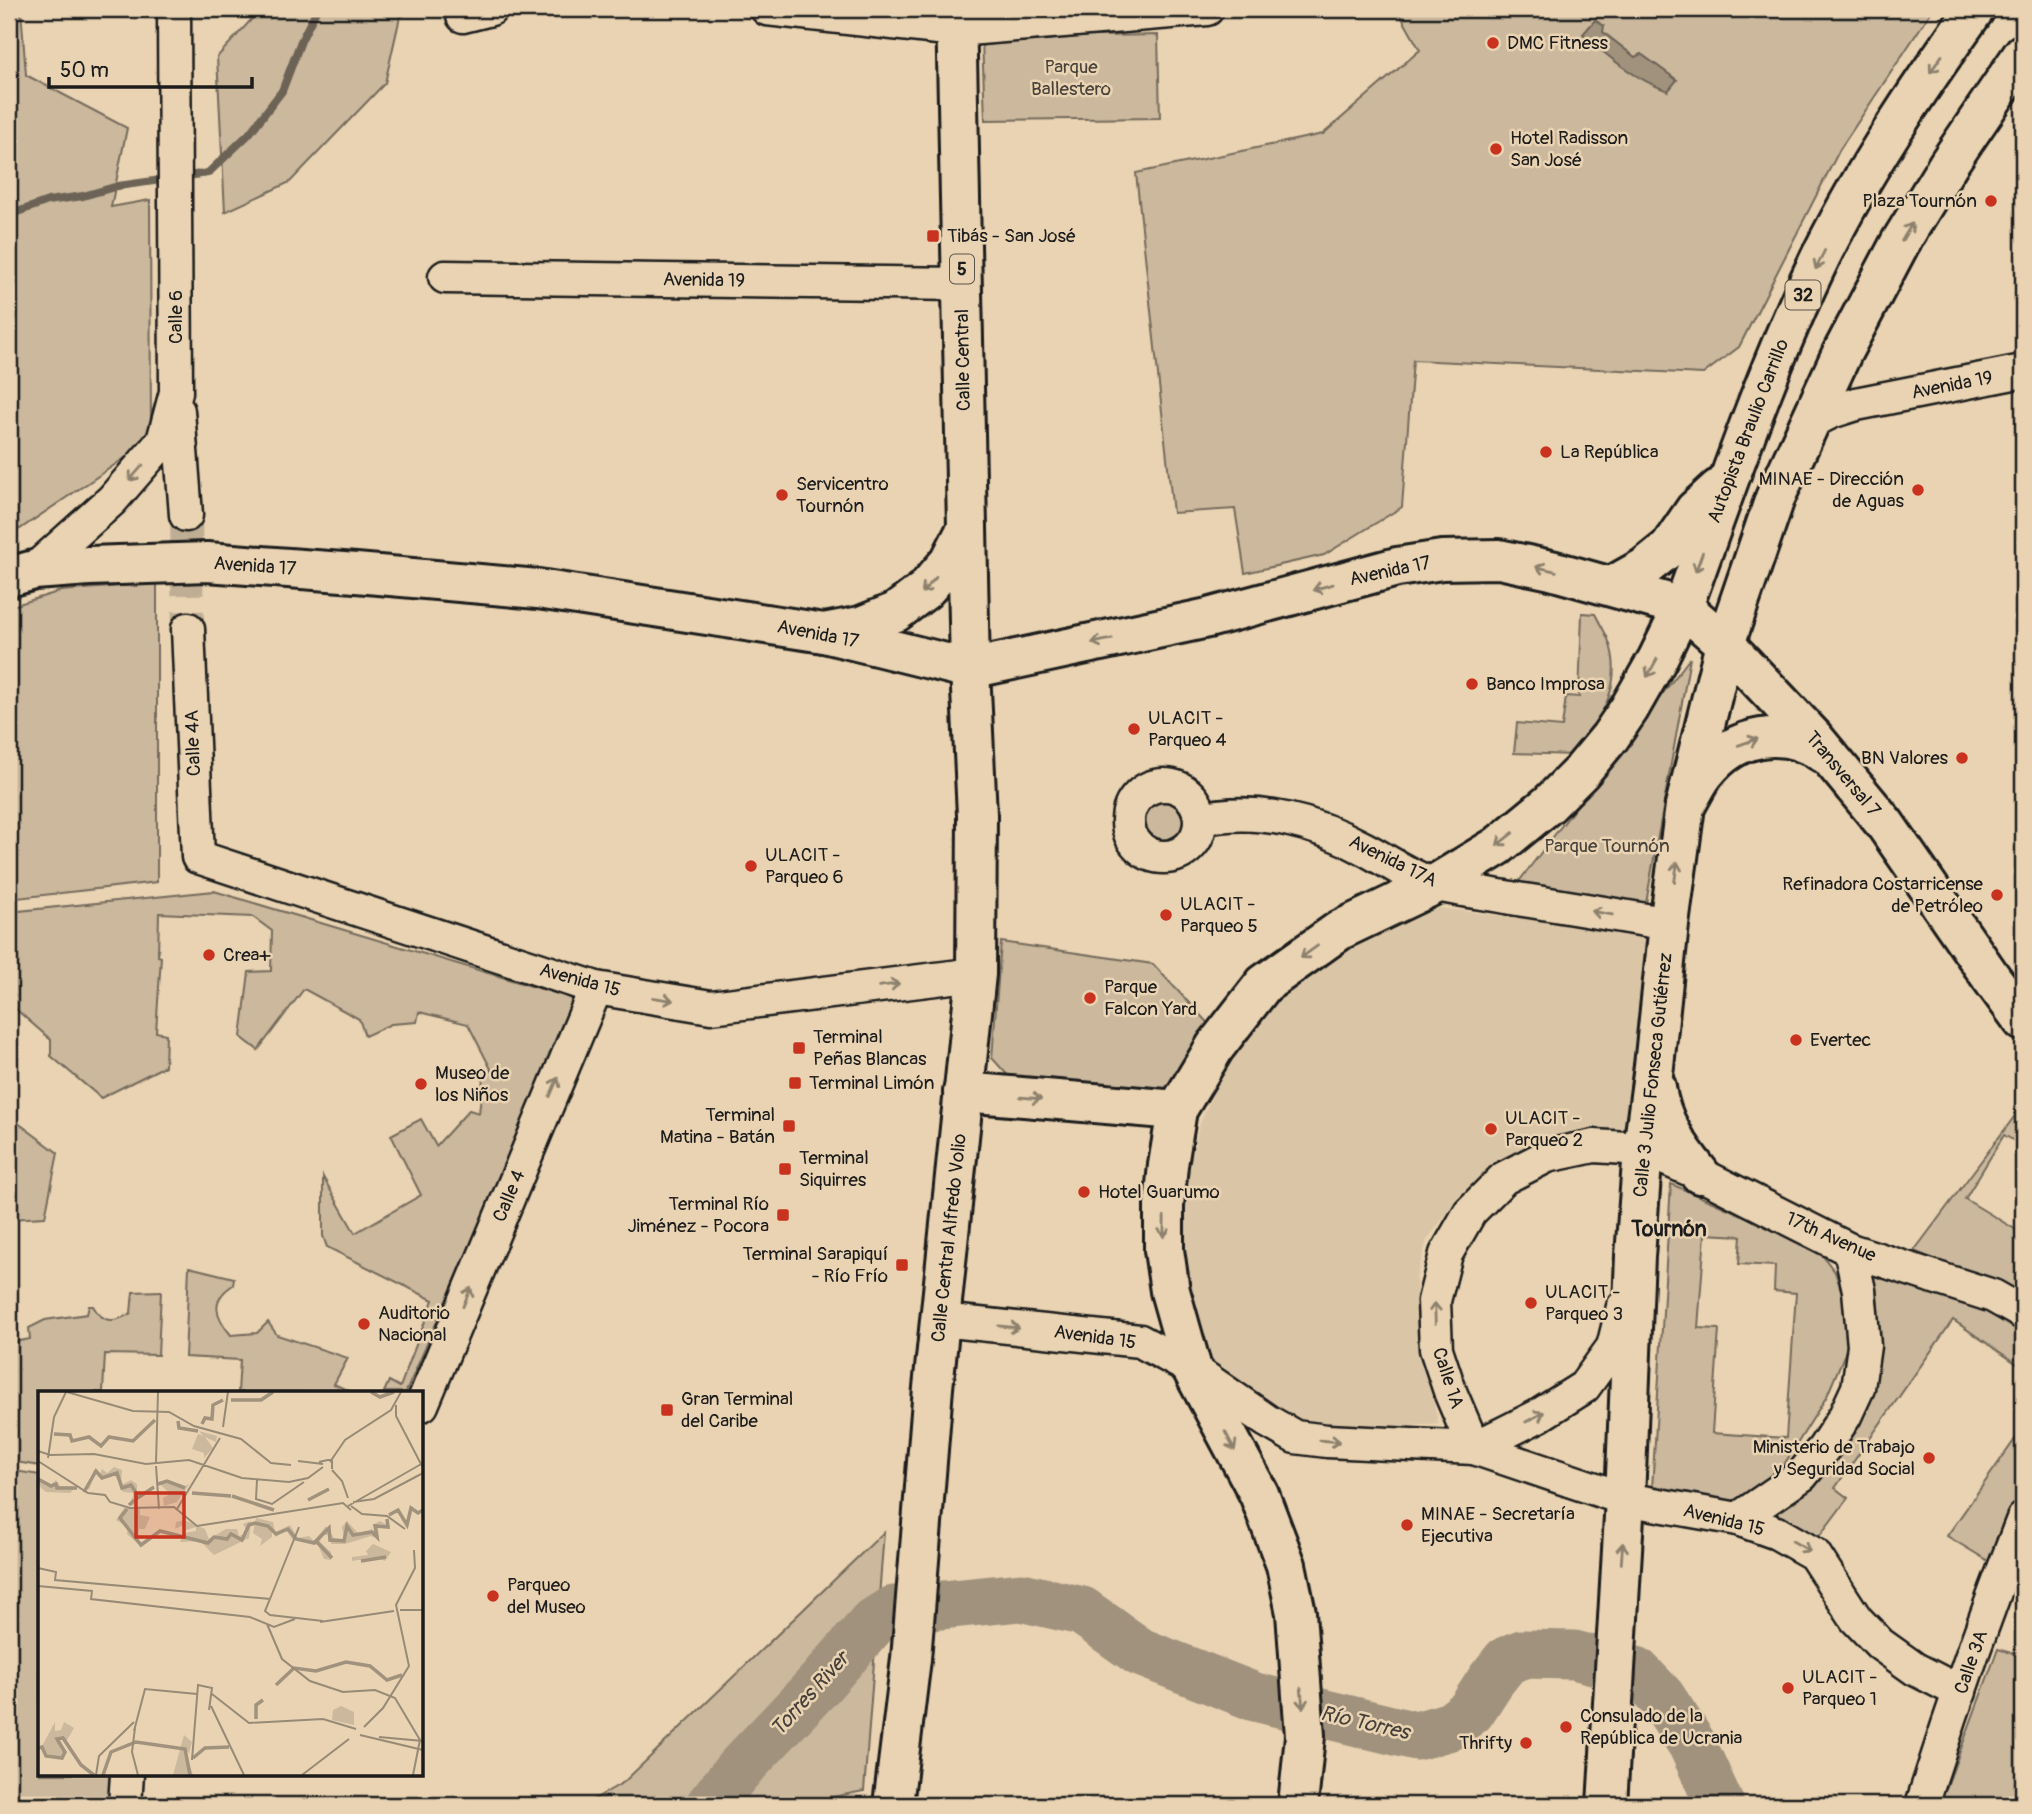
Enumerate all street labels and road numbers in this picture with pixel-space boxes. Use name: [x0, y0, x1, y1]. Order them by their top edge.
road number: 5: [950, 255, 974, 284]
street label: Avenida 19: [663, 267, 745, 293]
road number: 32: [1786, 281, 1820, 310]
street label: Calle 6: [164, 290, 188, 344]
street label: Calle Central: [950, 309, 976, 411]
street label: Autopista Braulio Carrillo: [1702, 336, 1794, 526]
street label: Avenida 19: [1909, 365, 1995, 405]
street label: Avenida 17: [213, 551, 297, 581]
street label: Avenida 17: [1347, 551, 1433, 591]
street label: Avenida 17: [775, 614, 861, 654]
street label: Calle 4A: [180, 709, 206, 777]
street label: Transversal 7: [1800, 726, 1886, 822]
street label: Avenida 17A: [1345, 829, 1441, 893]
street label: Calle 3 Julio Fonseca Gutiérrez: [1628, 951, 1678, 1198]
street label: Avenida 15: [537, 958, 623, 1002]
street label: Calle Central Alfredo Volio: [926, 1133, 972, 1343]
street label: Calle 4: [487, 1166, 531, 1226]
street label: 17th Avenue: [1782, 1206, 1881, 1268]
street label: Avenida 15: [1052, 1319, 1138, 1355]
street label: Calle 1A: [1427, 1344, 1469, 1412]
street label: Avenida 15: [1681, 1498, 1767, 1542]
street label: Calle 3A: [1949, 1627, 1993, 1697]

